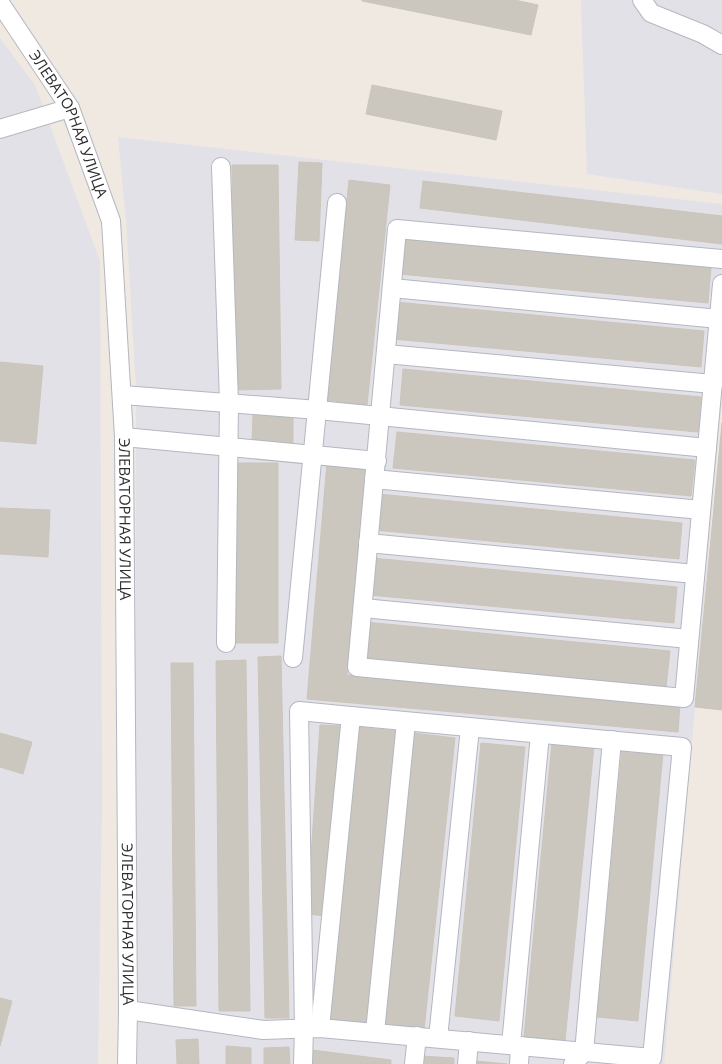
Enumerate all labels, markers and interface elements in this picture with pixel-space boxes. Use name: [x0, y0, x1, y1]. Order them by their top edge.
street label: ЭЛЕВАТОРНАЯ УЛИЦА: [25, 46, 113, 201]
street label: ЭЛЕВАТОРНАЯ УЛИЦА: [115, 438, 136, 601]
street label: ЭЛЕВАТОРНАЯ УЛИЦА: [118, 843, 139, 1006]

